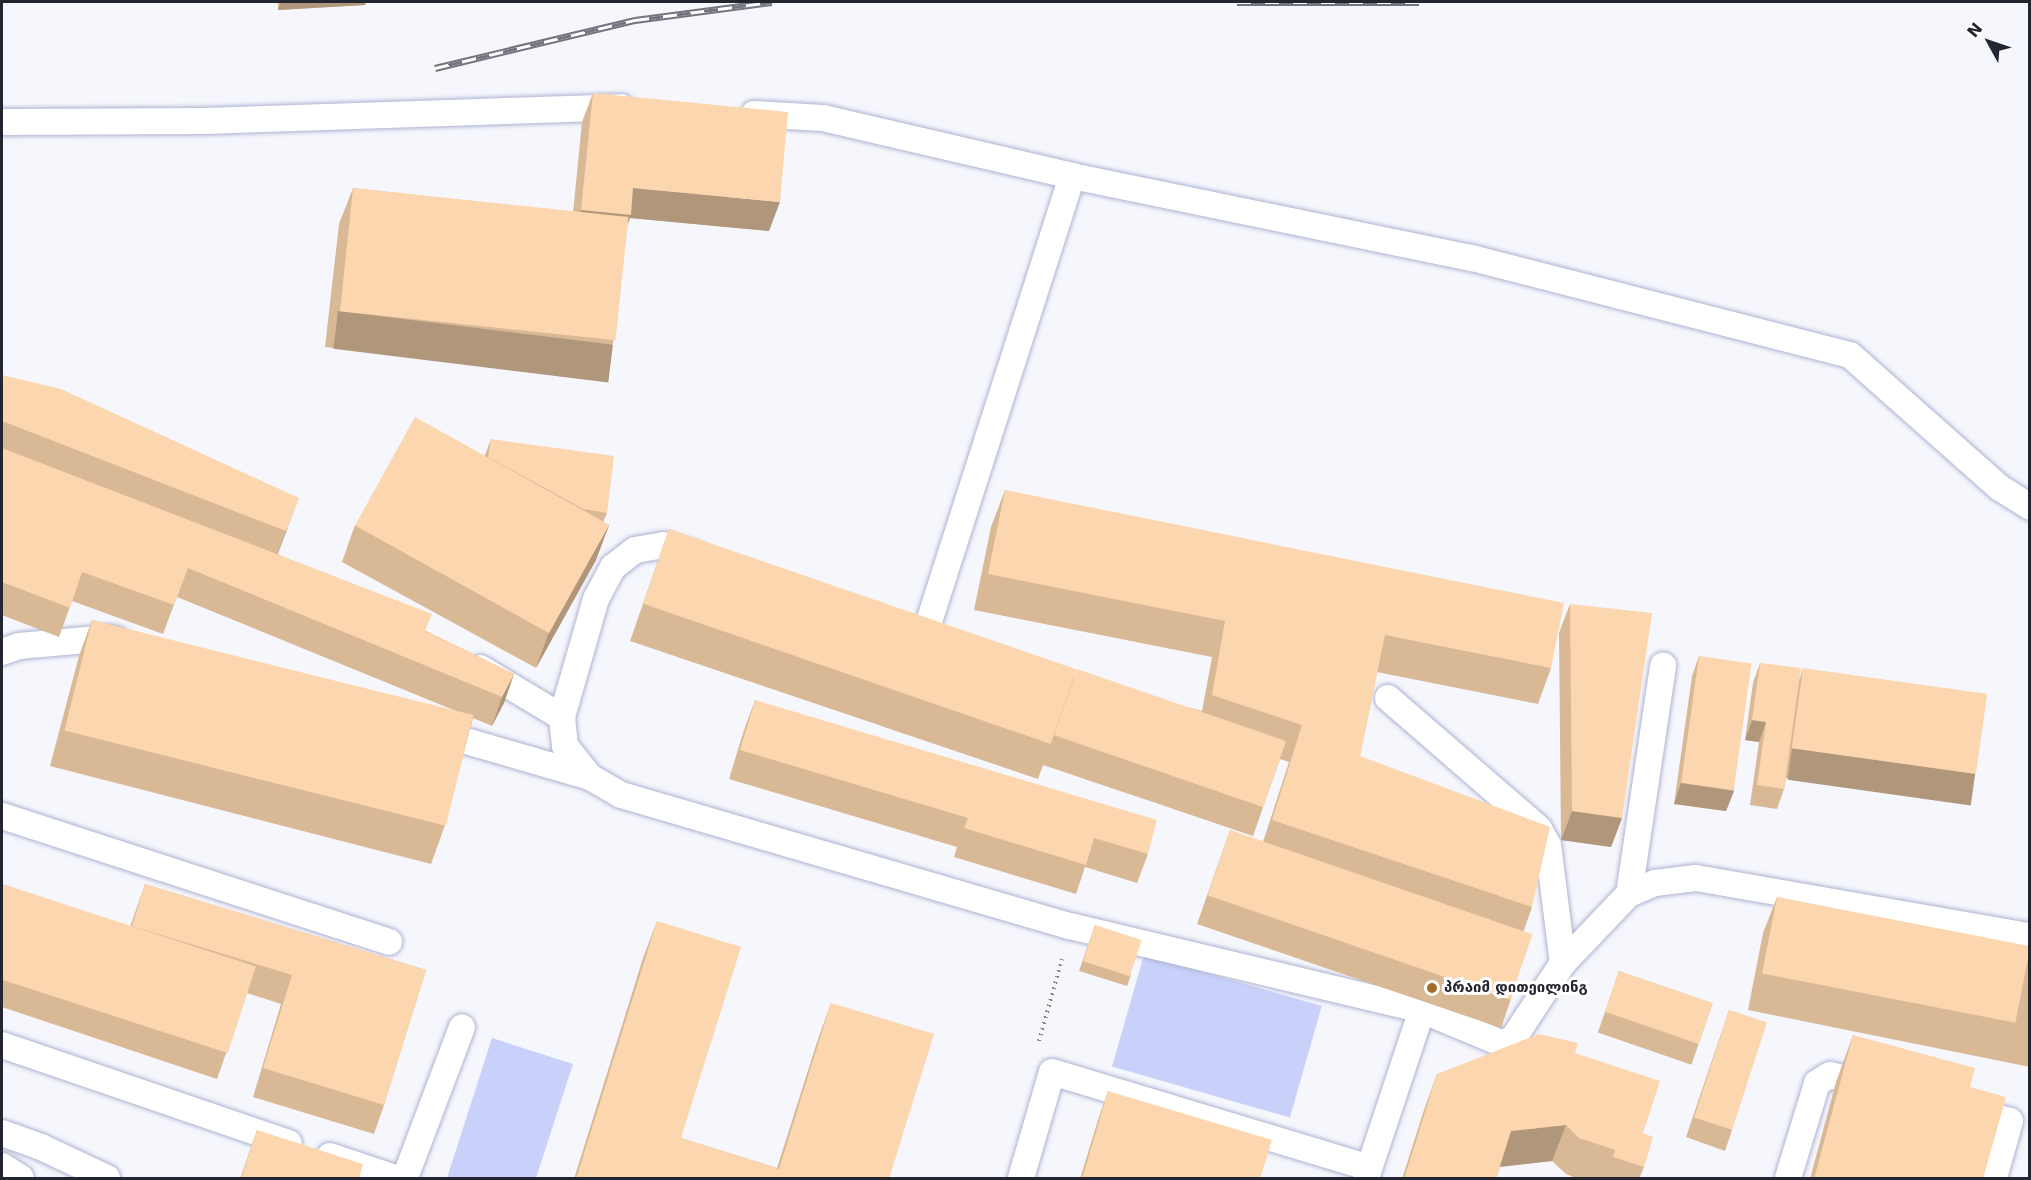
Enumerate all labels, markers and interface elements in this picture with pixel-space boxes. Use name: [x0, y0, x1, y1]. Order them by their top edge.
north arrow: [1959, 12, 2019, 72]
text: N: [1963, 19, 1986, 41]
place label: პრაიმ დითეილინგ: [1444, 979, 1588, 997]
marker: პრაიმ დითეილინგ: [1425, 981, 1439, 995]

